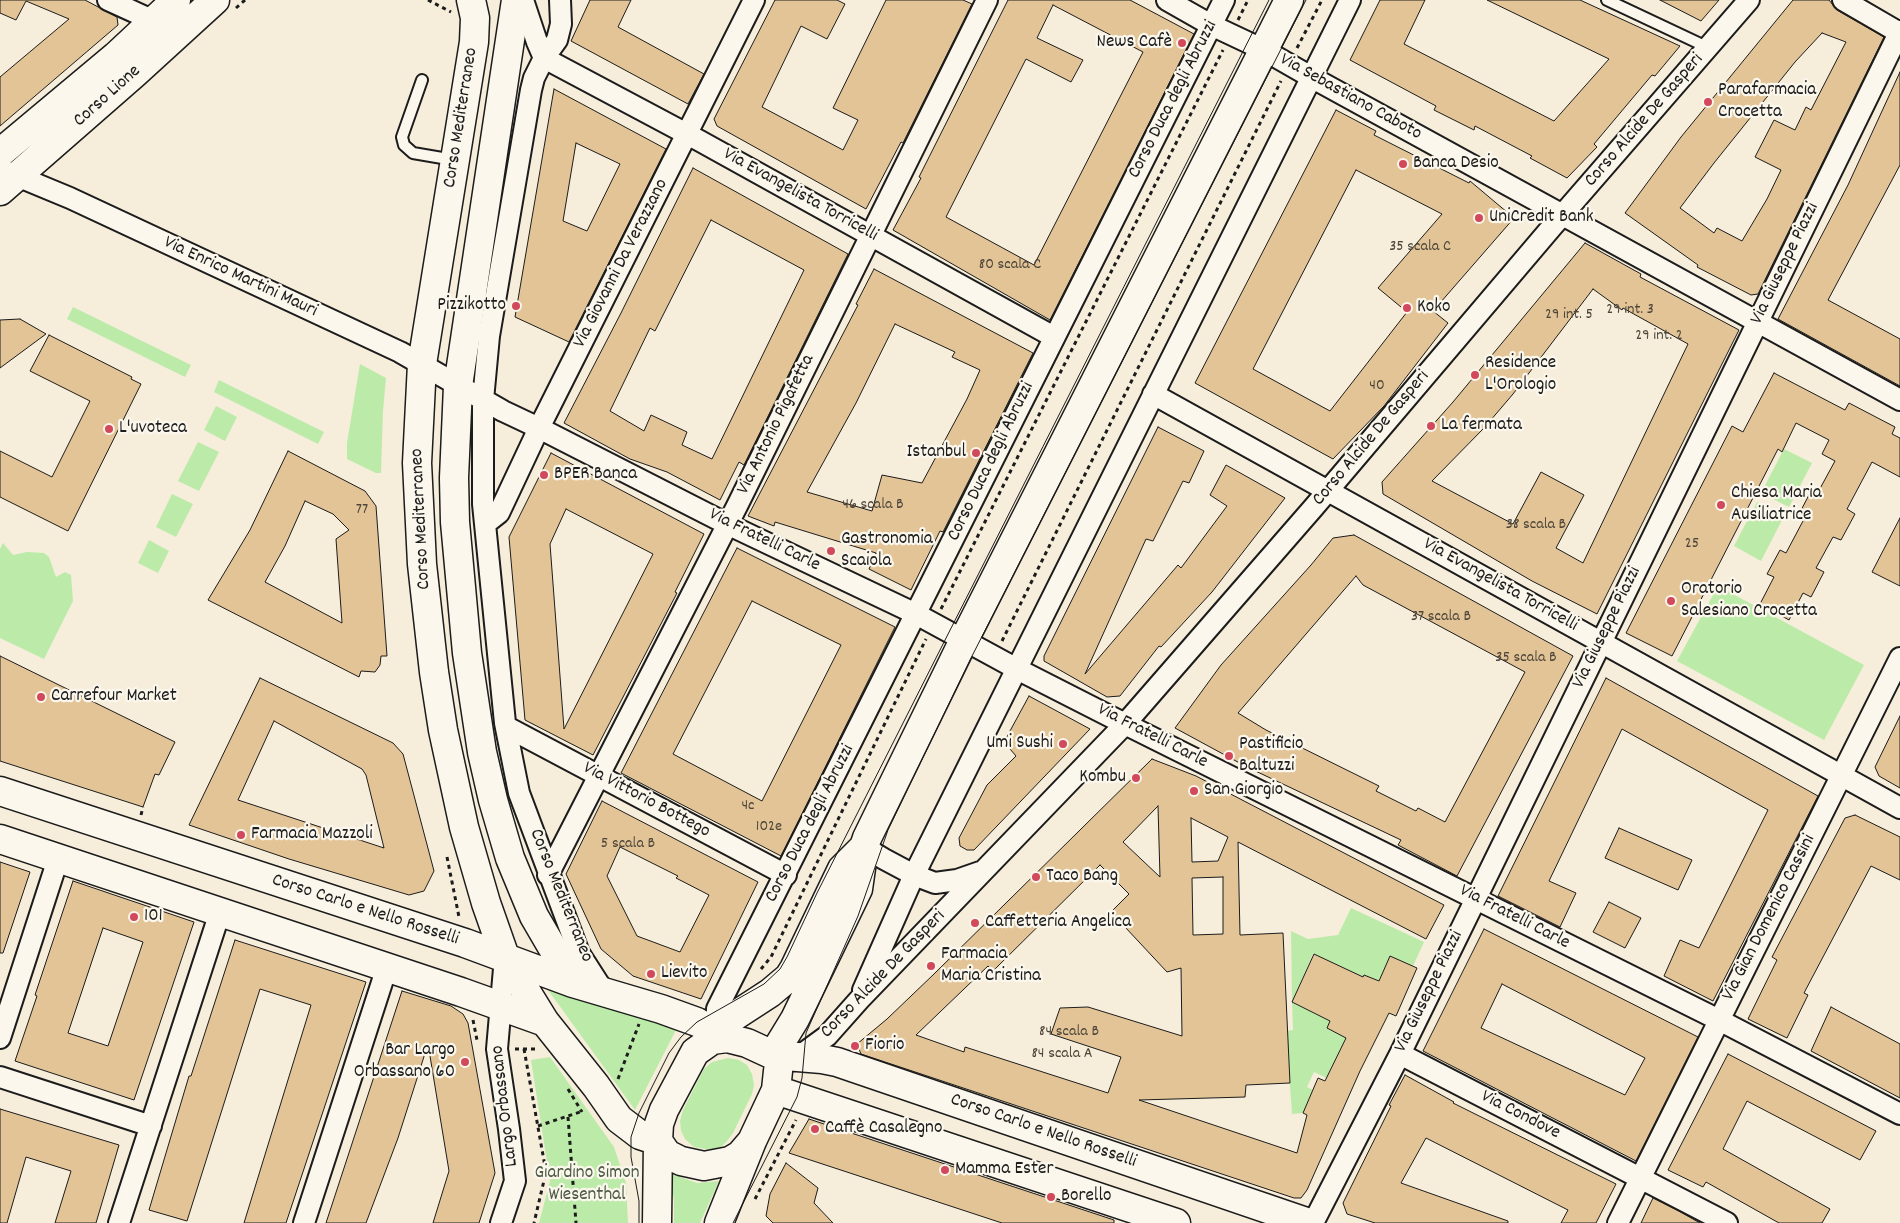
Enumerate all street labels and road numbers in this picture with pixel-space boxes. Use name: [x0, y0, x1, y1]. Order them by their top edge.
street label: Corso Duca degli Abruzzi: [1124, 17, 1224, 183]
street label: Corso Mediterraneo: [440, 46, 484, 190]
street label: Via Sebastiano Caboto: [1275, 49, 1425, 147]
street label: Corso Alcide De Gasperi: [1581, 49, 1709, 193]
street label: Corso Lione: [70, 61, 146, 133]
street label: Via Evangelista Torricelli: [719, 144, 881, 248]
street label: Via Giovanni Da Verazzano: [569, 176, 675, 352]
street label: Via Giuseppe Piazzi: [1747, 199, 1825, 329]
street label: Via Enrico Martini Mauri: [159, 232, 321, 324]
street label: Via Antonio Pigafetta: [733, 351, 821, 499]
street label: Corso Alcide De Gasperi: [1309, 367, 1435, 511]
street label: Corso Duca degli Abruzzi: [944, 379, 1040, 545]
street label: Corso Mediterraneo: [407, 448, 437, 590]
street label: Via Fratelli Carle: [705, 504, 823, 578]
street label: Via Evangelista Torricelli: [1419, 534, 1581, 638]
street label: Via Giuseppe Piazzi: [1569, 563, 1647, 693]
street label: Via Fratelli Carle: [1093, 699, 1211, 775]
street label: Corso Duca degli Abruzzi: [761, 741, 861, 907]
street label: Via Vittorio Bottego: [578, 758, 714, 844]
street label: Corso Mediterraneo: [523, 826, 597, 966]
street label: Via Gian Domenico Cassini: [1718, 831, 1822, 1005]
street label: Corso Carlo e Nello Rosselli: [269, 870, 461, 952]
street label: Via Fratelli Carle: [1455, 880, 1573, 956]
street label: Corso Alcide De Gasperi: [817, 906, 951, 1044]
street label: Via Giuseppe Piazzi: [1391, 927, 1469, 1057]
street label: Largo Orbassano: [487, 1044, 525, 1168]
street label: Via Condove: [1476, 1086, 1564, 1146]
street label: Corso Carlo e Nello Rosselli: [947, 1089, 1139, 1175]

